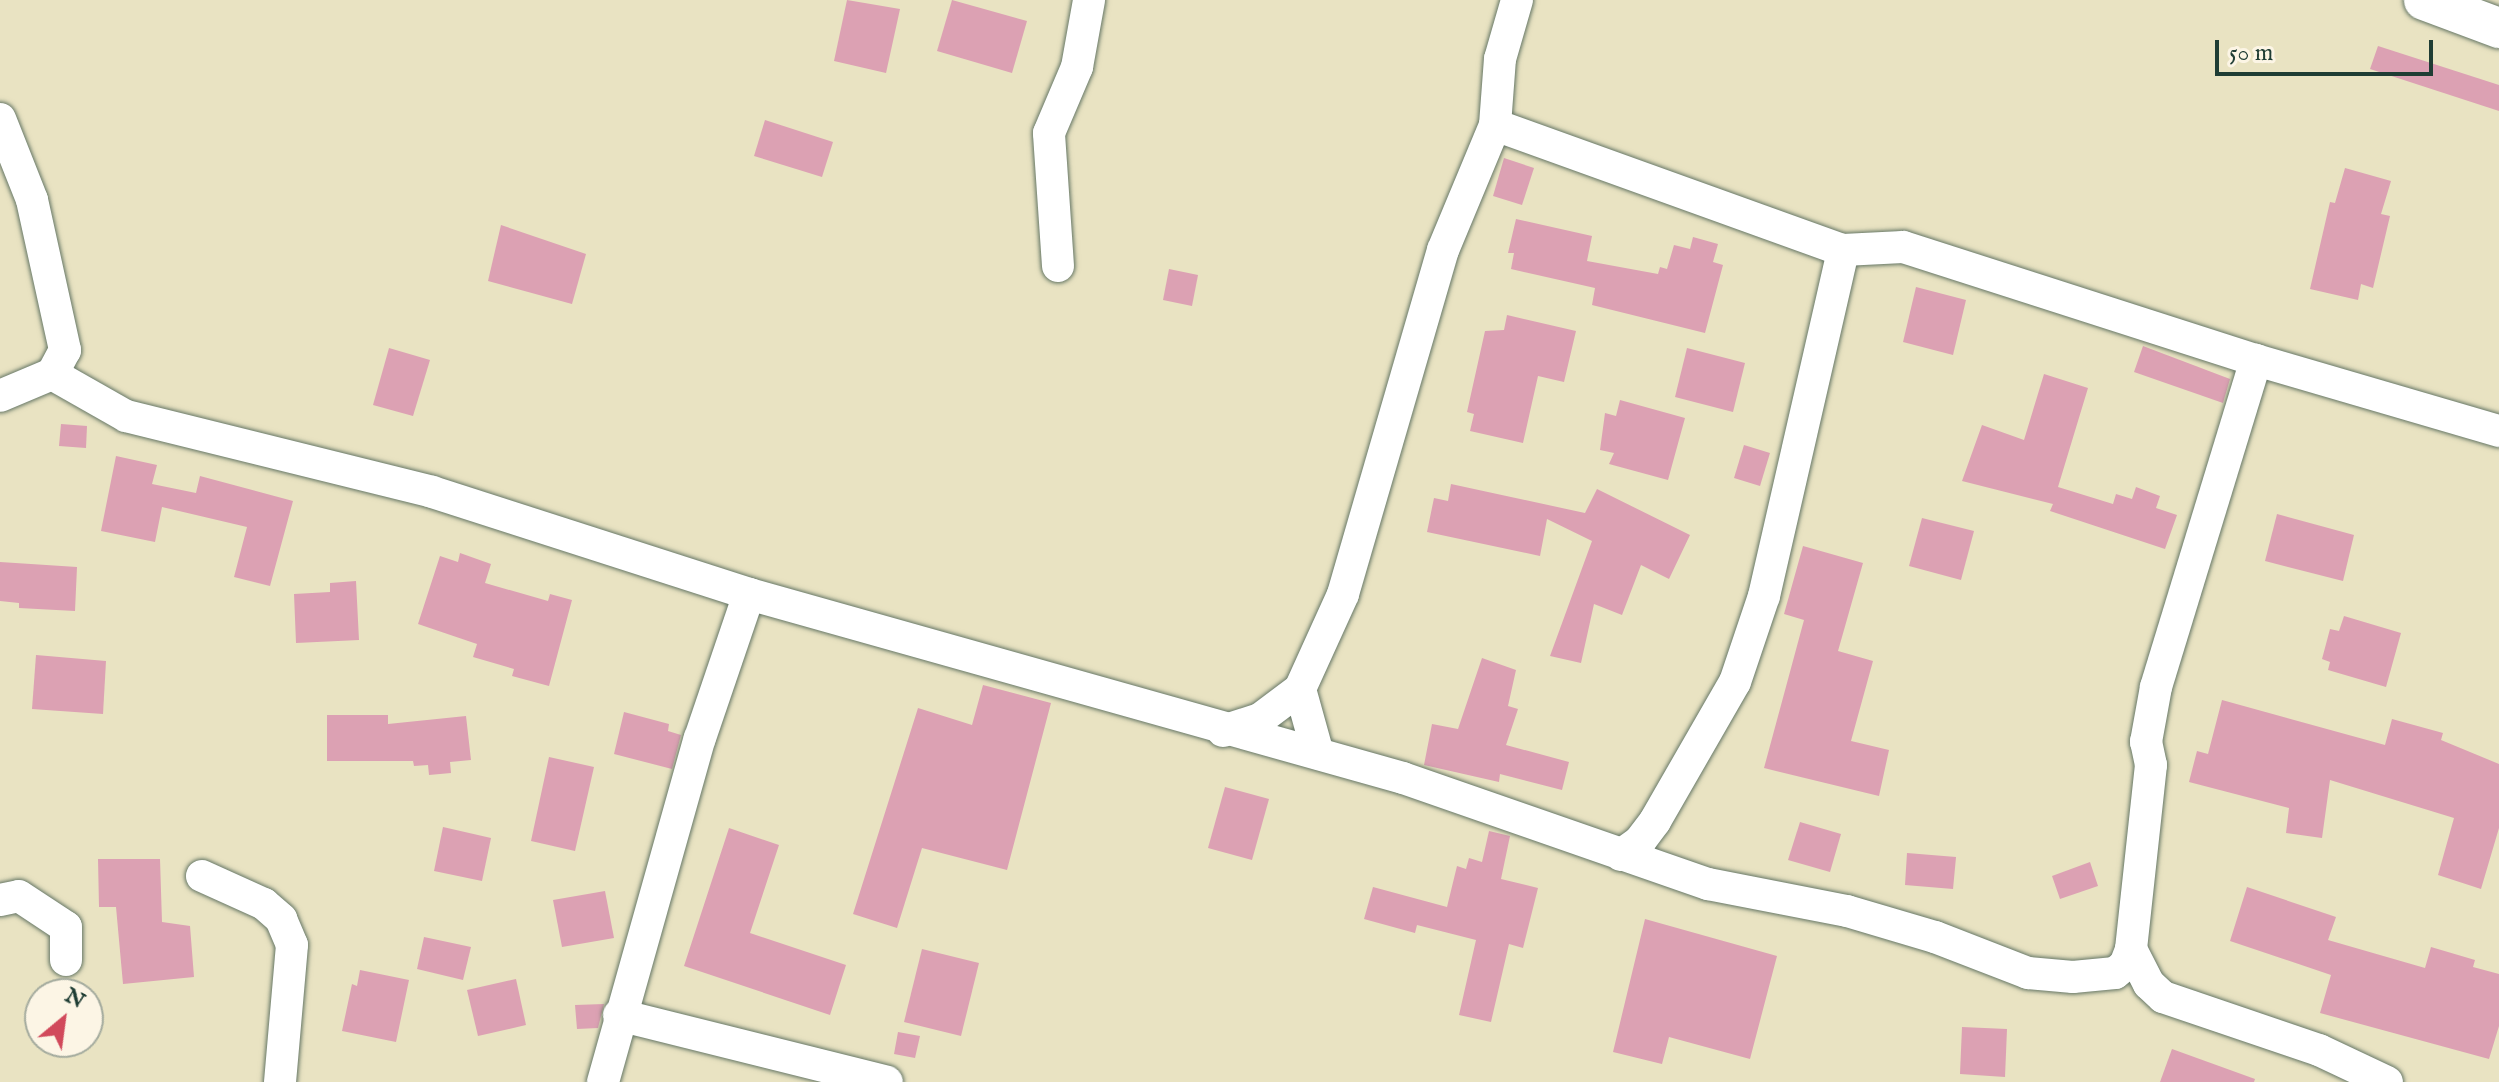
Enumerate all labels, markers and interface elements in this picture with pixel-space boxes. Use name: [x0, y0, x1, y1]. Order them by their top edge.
scale bar: [2219, 24, 2437, 74]
text: 50 m: [2229, 38, 2273, 69]
north arrow: [24, 978, 104, 1058]
text: N: [60, 982, 90, 1016]

